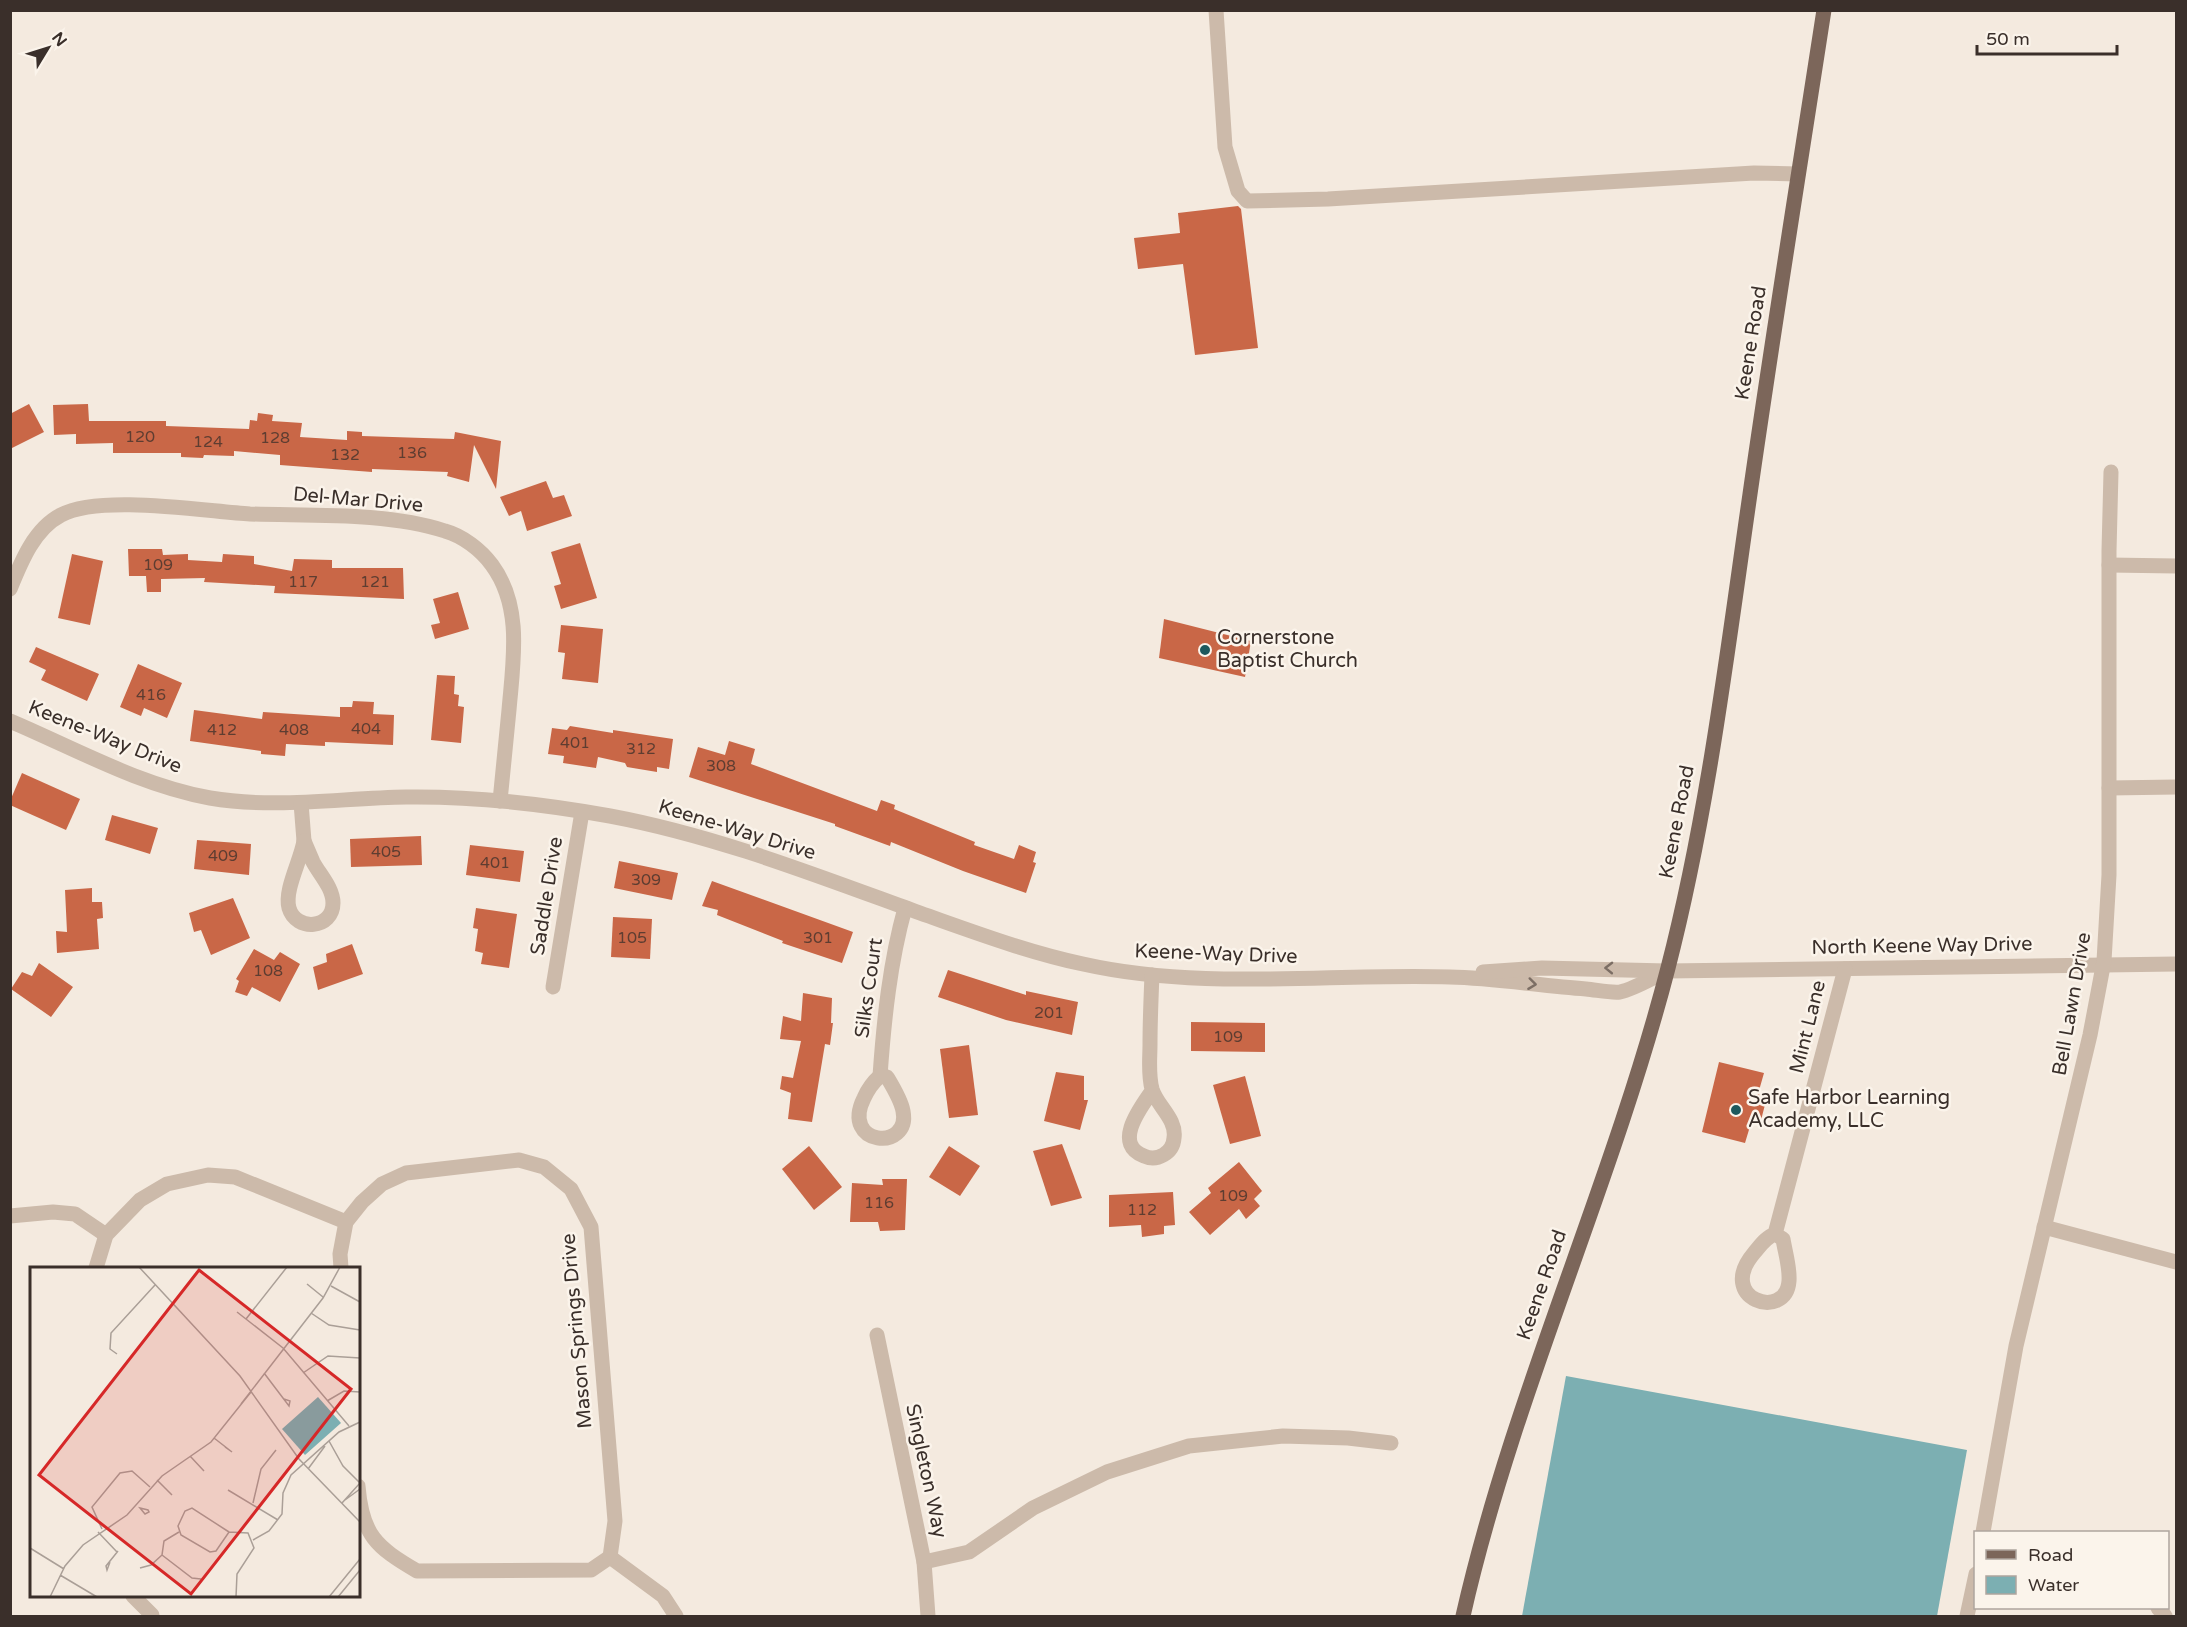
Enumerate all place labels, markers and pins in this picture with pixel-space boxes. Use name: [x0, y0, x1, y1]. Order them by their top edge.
place label: Cornerstone Baptist Church: [1217, 626, 1358, 673]
marker: Cornerstone Baptist Church: [1198, 643, 1212, 657]
place label: Safe Harbor Learning Academy, LLC: [1748, 1086, 1950, 1133]
marker: Safe Harbor Learning Academy, LLC: [1729, 1103, 1743, 1117]

